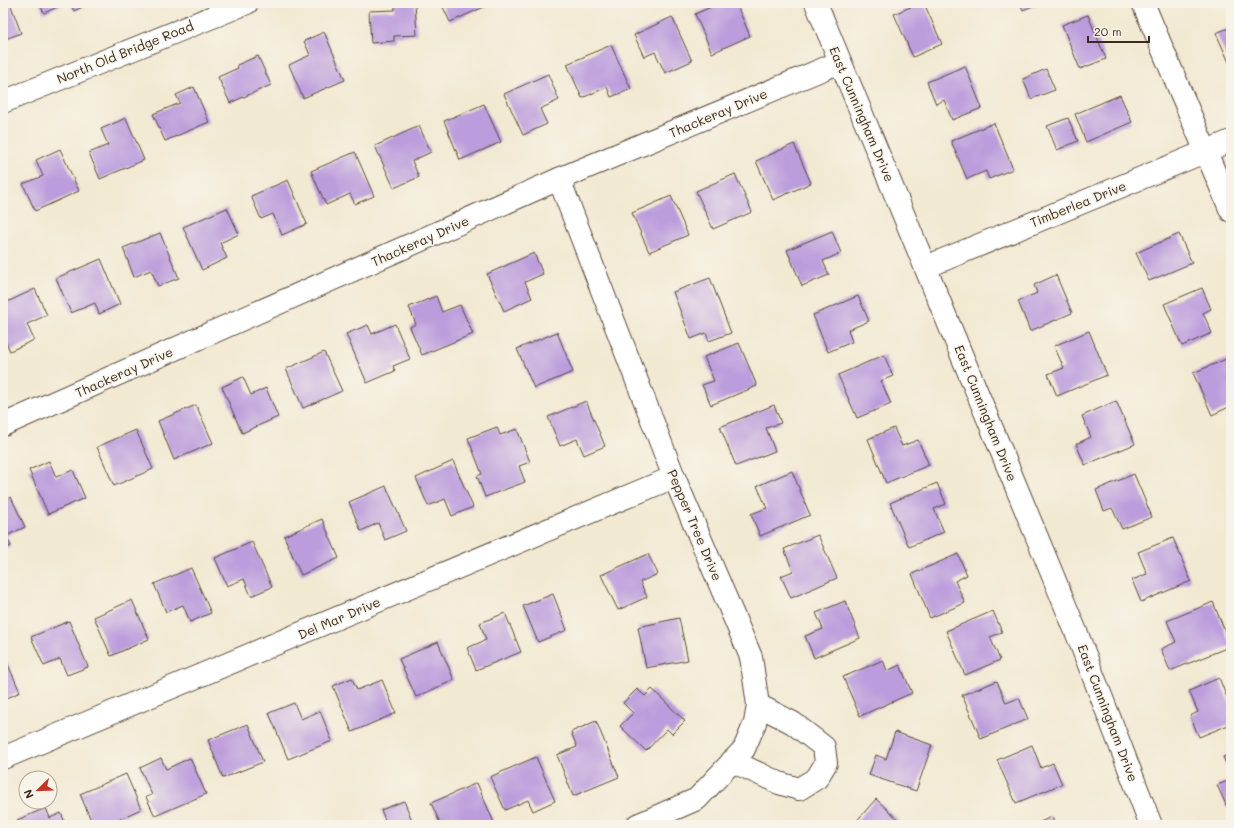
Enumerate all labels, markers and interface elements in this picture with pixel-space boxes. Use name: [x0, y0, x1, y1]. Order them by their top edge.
street label: North Old Bridge Road: [54, 16, 196, 87]
scale bar: [1088, 18, 1149, 44]
text: 20 m: [1094, 23, 1122, 39]
street label: East Cunningham Drive: [826, 43, 899, 184]
street label: Thackeray Drive: [666, 84, 770, 141]
street label: Timberlea Drive: [1027, 176, 1128, 231]
street label: Thackeray Drive: [368, 211, 471, 270]
street label: Thackeray Drive: [72, 342, 175, 401]
street label: East Cunningham Drive: [951, 342, 1022, 483]
street label: Pepper Tree Drive: [664, 467, 727, 583]
street label: Del Mar Drive: [295, 593, 383, 643]
street label: East Cunningham Drive: [1074, 642, 1142, 784]
north arrow: [18, 770, 58, 810]
text: N: [20, 787, 37, 801]

